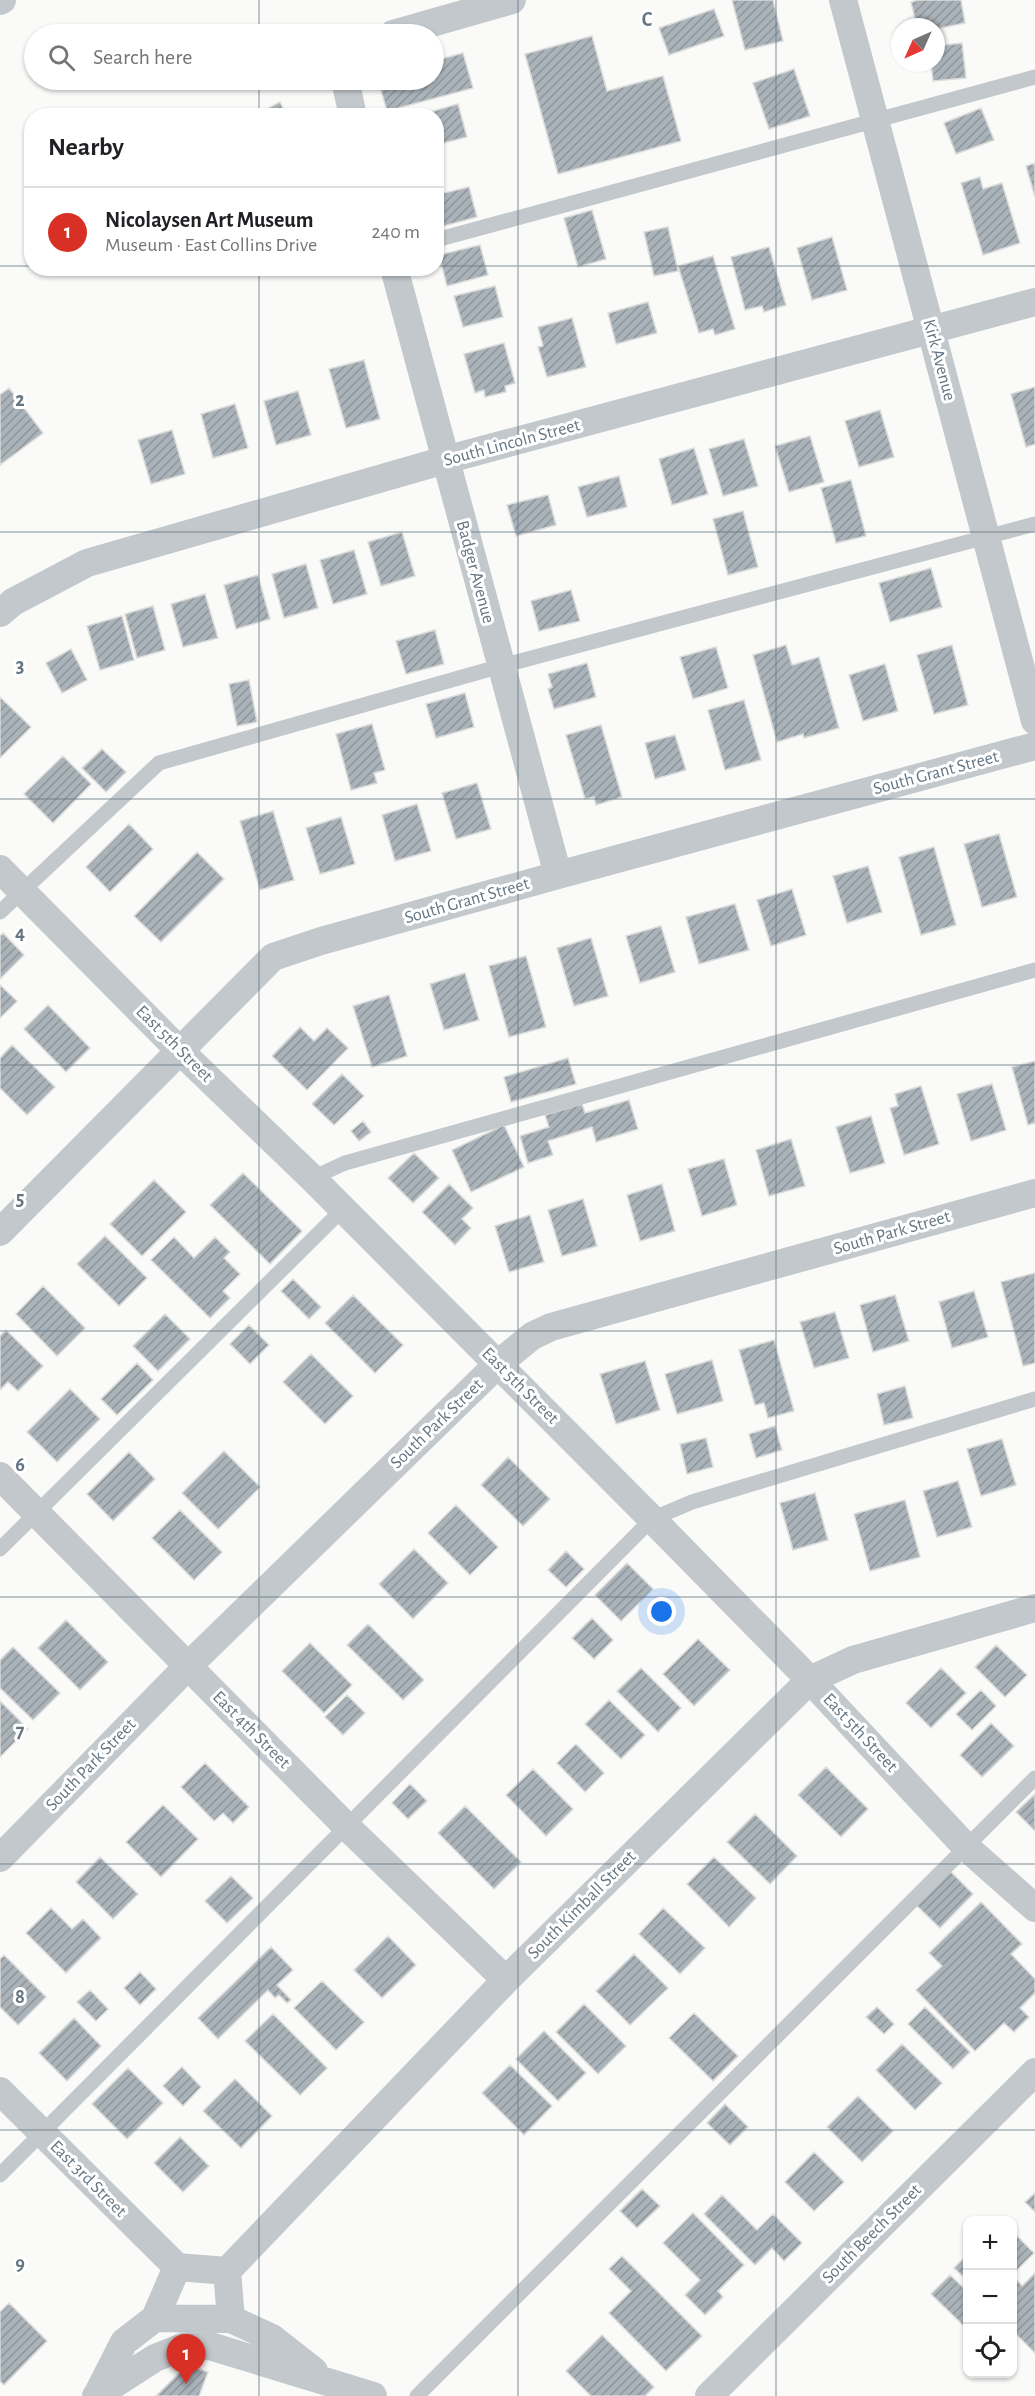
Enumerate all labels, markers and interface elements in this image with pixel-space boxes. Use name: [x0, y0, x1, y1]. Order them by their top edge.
text: C: [642, 10, 653, 30]
north arrow: [891, 18, 945, 72]
search box: [24, 24, 444, 90]
icon: search: [45, 41, 78, 74]
text: Search here: [93, 46, 192, 68]
text: Nearby: [48, 134, 124, 160]
text: Nicolaysen Art Museum: [105, 209, 313, 231]
text: 1: [64, 222, 71, 242]
text: 240 m: [371, 222, 420, 242]
text: Museum · East Collins Drive: [105, 235, 317, 255]
street label: Kirk Avenue: [919, 317, 959, 403]
text: 2: [15, 390, 25, 410]
street label: South Lincoln Street: [442, 416, 582, 470]
street label: Badger Avenue: [453, 519, 497, 625]
text: 3: [16, 656, 24, 676]
street label: South Grant Street: [871, 748, 1001, 798]
street label: South Grant Street: [403, 875, 532, 927]
text: 4: [15, 923, 25, 943]
street label: East 5th Street: [132, 1002, 216, 1086]
text: 5: [16, 1189, 24, 1209]
street label: South Park Street: [832, 1208, 953, 1258]
street label: East 5th Street: [478, 1344, 562, 1428]
street label: South Park Street: [387, 1375, 487, 1472]
text: 6: [15, 1455, 25, 1475]
your location: [647, 1597, 676, 1626]
street label: East 4th Street: [209, 1688, 293, 1772]
street label: East 5th Street: [819, 1690, 901, 1776]
street label: South Park Street: [43, 1715, 140, 1815]
text: 7: [16, 1721, 25, 1741]
street label: South Kimball Street: [524, 1847, 640, 1963]
text: 8: [15, 1987, 25, 2007]
street label: East 3rd Street: [46, 2137, 130, 2221]
street label: South Beech Street: [819, 2181, 925, 2287]
map controls: [963, 2216, 1017, 2378]
button: +: [963, 2216, 1017, 2270]
text: 9: [15, 2254, 25, 2274]
button: −: [963, 2270, 1017, 2324]
button: locate: [963, 2324, 1017, 2378]
pin: 1: [166, 2334, 206, 2384]

